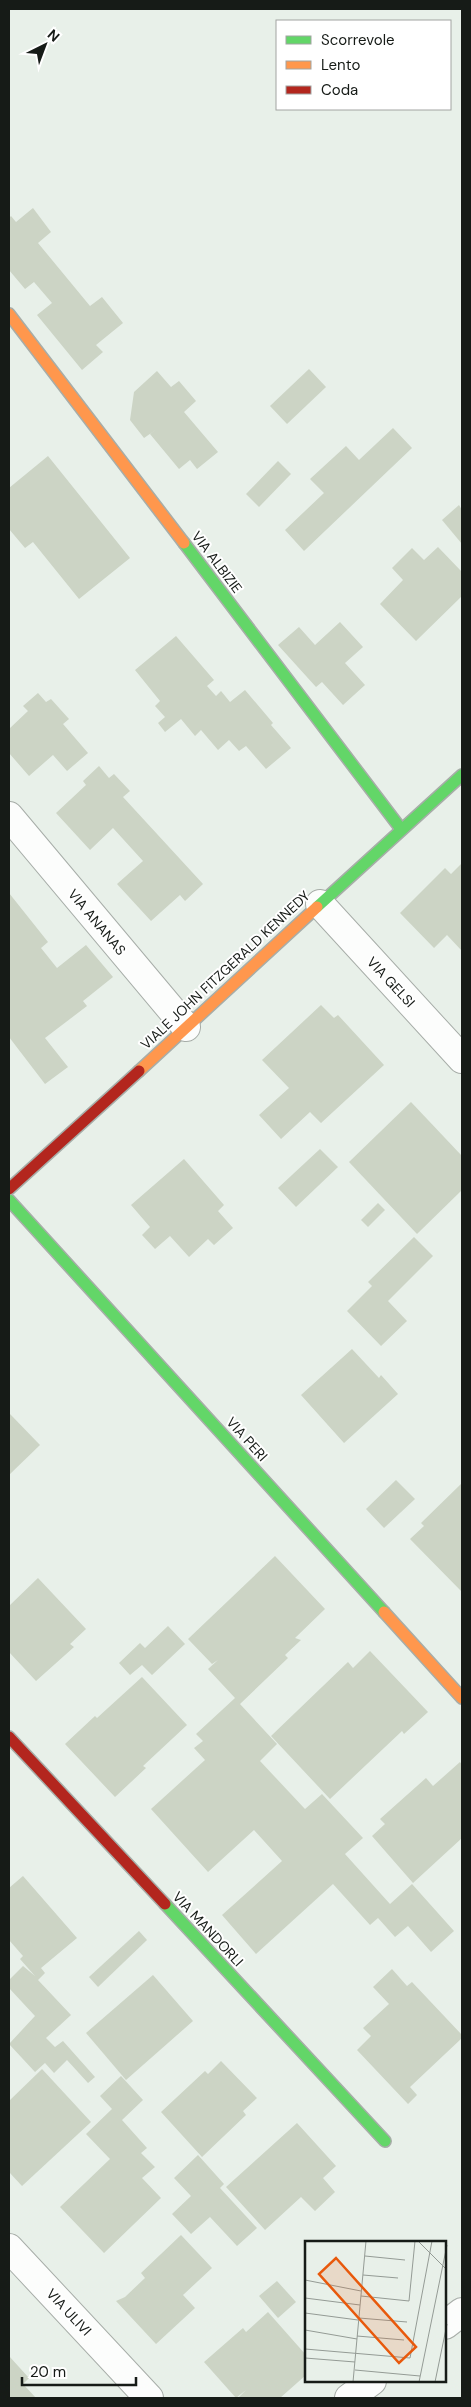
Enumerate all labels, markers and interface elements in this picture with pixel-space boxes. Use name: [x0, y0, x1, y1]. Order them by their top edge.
north arrow: [20, 20, 70, 70]
legend: [276, 20, 451, 110]
text: N: [44, 25, 64, 45]
text: Scorrevole: [321, 30, 395, 50]
text: Lento: [321, 55, 360, 75]
text: Coda: [321, 80, 358, 100]
street label: VIA ALBIZIE: [188, 528, 246, 597]
street label: VIA ANANAS: [64, 885, 130, 959]
street label: VIALE JOHN FITZGERALD KENNEDY: [137, 887, 313, 1053]
street label: VIA GELSI: [363, 953, 419, 1011]
street label: VIA PERI: [222, 1413, 272, 1465]
street label: VIA MANDORLI: [169, 1888, 247, 1970]
inset map: [305, 2241, 446, 2382]
street label: VIA ULIVI: [43, 2285, 95, 2339]
scale bar: [22, 2354, 136, 2386]
text: 20 m: [30, 2362, 66, 2382]

